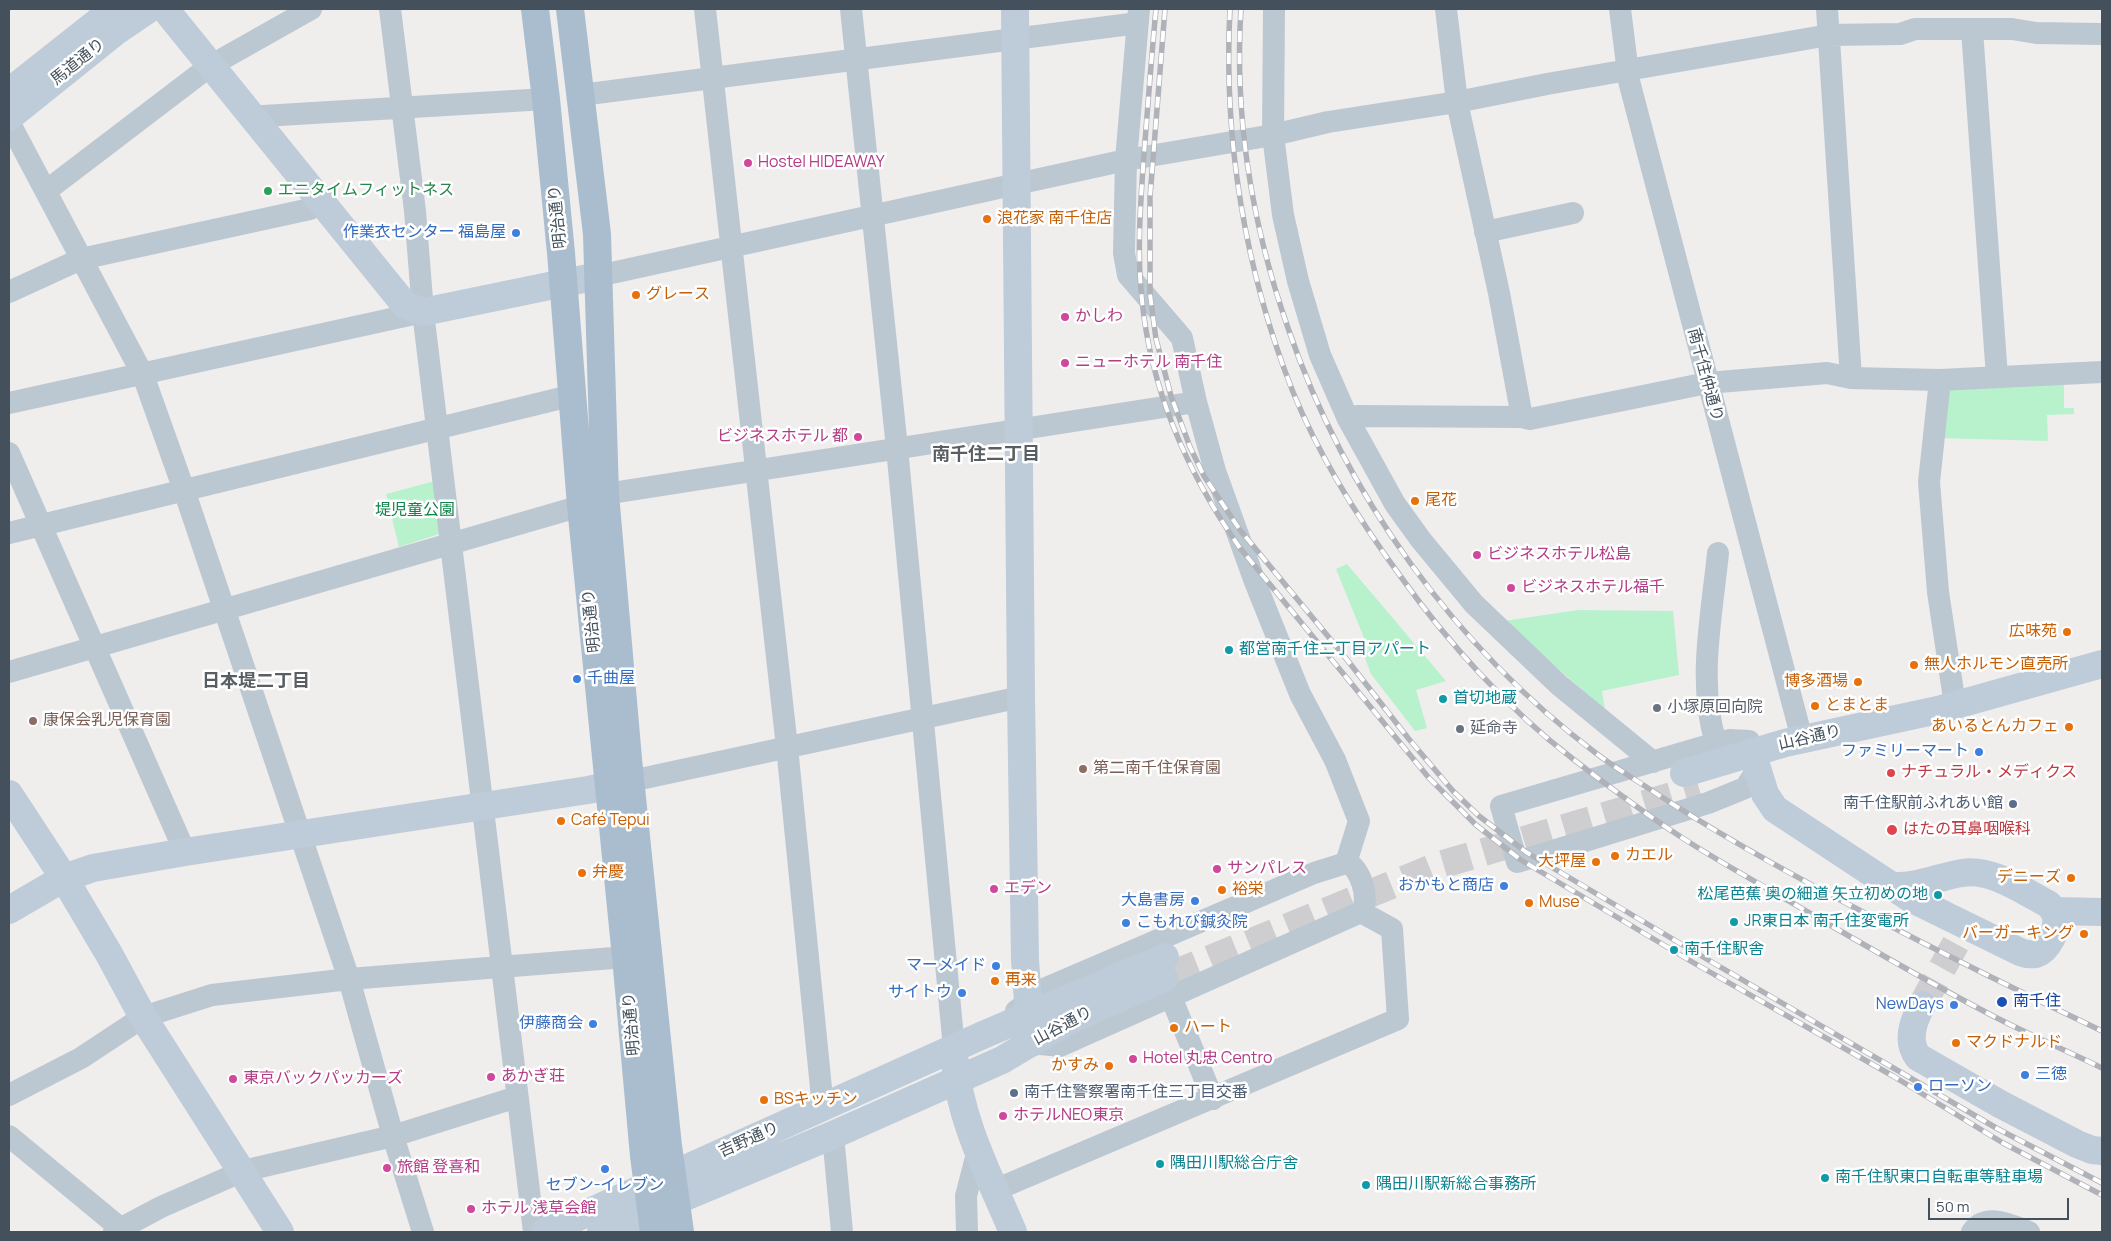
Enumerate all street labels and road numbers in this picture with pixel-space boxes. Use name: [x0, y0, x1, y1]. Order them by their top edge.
street label: 馬道通り: [47, 34, 109, 90]
street label: 明治通り: [545, 184, 571, 250]
street label: 南千住仲通り: [1683, 326, 1727, 424]
street label: 明治通り: [579, 588, 605, 654]
street label: 山谷通り: [1777, 721, 1843, 755]
street label: 明治通り: [620, 991, 644, 1057]
street label: 山谷通り: [1030, 1003, 1096, 1049]
street label: 吉野通り: [716, 1118, 782, 1162]

